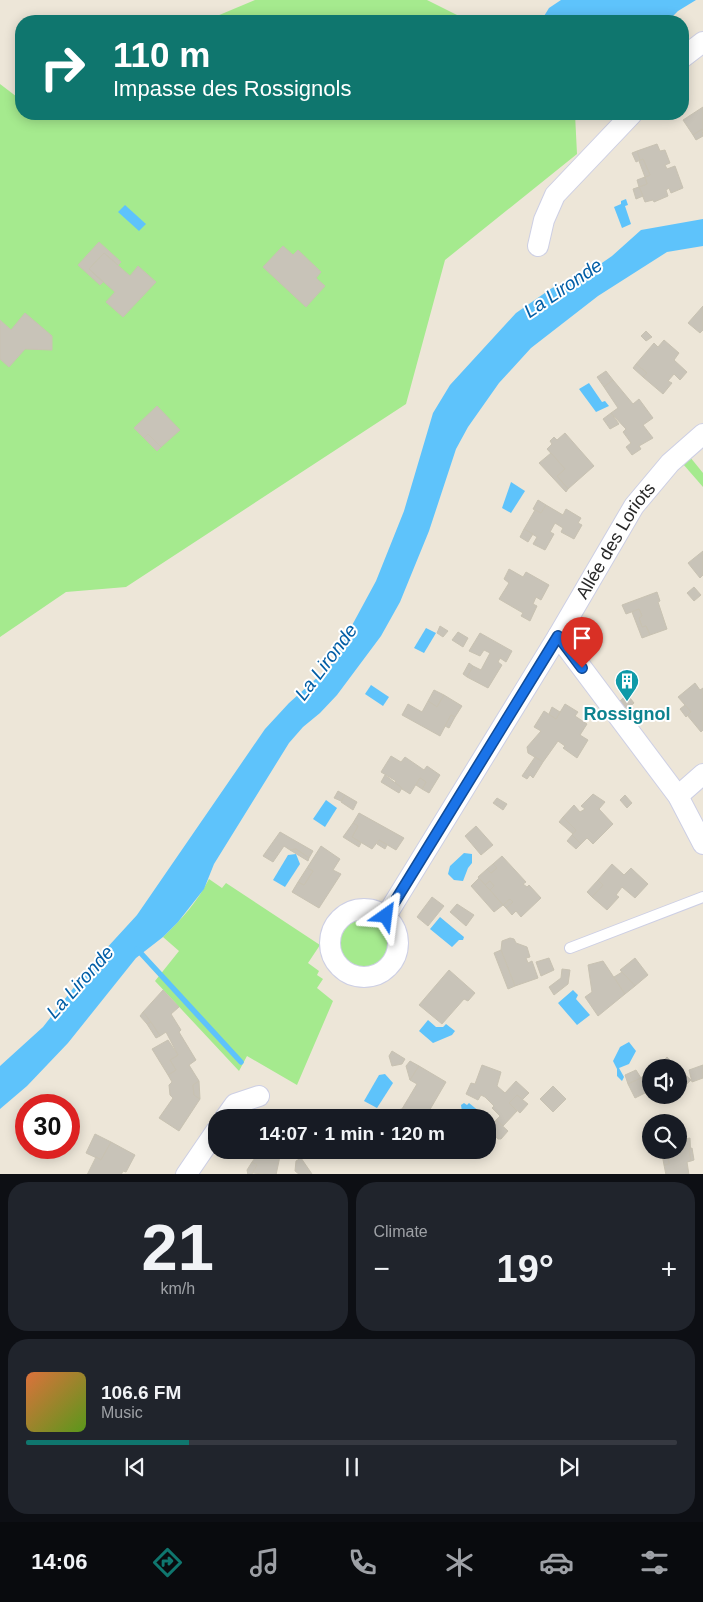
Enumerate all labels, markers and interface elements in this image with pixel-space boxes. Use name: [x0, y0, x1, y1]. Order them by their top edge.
icon: right: [30, 35, 95, 100]
text: 110 m: [113, 35, 210, 74]
text: Impasse des Rossignols: [113, 76, 351, 101]
water label: La Lironde: [520, 254, 606, 322]
street label: Allée des Loriots: [572, 479, 659, 602]
pin: [561, 617, 603, 668]
water label: La Lironde: [291, 620, 361, 704]
icon: arrive: [568, 624, 596, 652]
building icon: Rossignol: [614, 668, 640, 702]
place label: Rossignol: [583, 704, 671, 724]
position arrow: [359, 889, 411, 941]
water label: La Lironde: [42, 942, 118, 1022]
map controls: [642, 1059, 687, 1159]
button: sound: [642, 1059, 687, 1104]
speed limit sign: 30: [15, 1094, 80, 1159]
button: search: [642, 1114, 687, 1159]
text: 14:07 · 1 min · 120 m: [259, 1123, 445, 1144]
text: 21: [142, 1211, 214, 1284]
text: Climate: [374, 1223, 428, 1240]
text: 19°: [497, 1248, 554, 1290]
text: −: [374, 1253, 390, 1284]
text: +: [661, 1253, 677, 1284]
text: km/h: [160, 1280, 195, 1297]
text: 106.6 FM: [101, 1382, 181, 1403]
text: Music: [101, 1404, 143, 1421]
icon: previous: [121, 1453, 149, 1481]
icon: pause: [338, 1453, 366, 1481]
icon: next: [555, 1453, 583, 1481]
icon: directions: [150, 1545, 185, 1580]
icon: music: [247, 1545, 282, 1580]
icon: phone: [345, 1545, 380, 1580]
icon: climate: [442, 1545, 477, 1580]
icon: car: [539, 1545, 574, 1580]
icon: filters: [637, 1545, 672, 1580]
text: 14:06: [31, 1549, 87, 1574]

